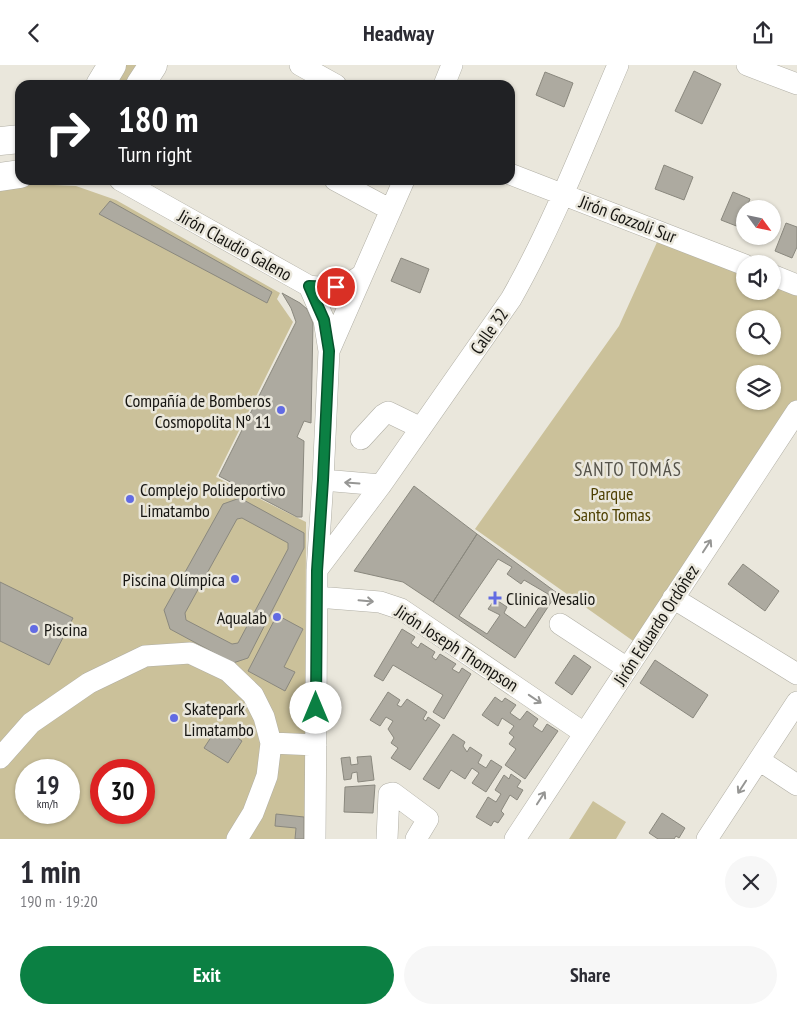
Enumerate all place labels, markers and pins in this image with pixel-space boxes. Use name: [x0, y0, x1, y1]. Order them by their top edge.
pin: [315, 266, 357, 308]
place label: Compañía de Bomberos Cosmopolita Nº 11: [125, 389, 271, 433]
marker: Compañía de Bomberos Cosmopolita Nº 11: [275, 404, 287, 416]
place label: Complejo Polideportivo Limatambo: [140, 478, 286, 522]
marker: Complejo Polideportivo Limatambo: [124, 493, 136, 505]
place label: Piscina Olímpica: [123, 568, 225, 591]
marker: Piscina Olímpica: [229, 573, 241, 585]
place label: Clinica Vesalio: [506, 587, 595, 610]
marker: Clinica Vesalio: [488, 591, 502, 605]
place label: Aqualab: [217, 606, 267, 629]
marker: Aqualab: [271, 611, 283, 623]
place label: Piscina: [44, 618, 88, 641]
marker: Piscina: [28, 623, 40, 635]
place label: Skatepark Limatambo: [184, 697, 254, 741]
marker: Skatepark Limatambo: [168, 712, 180, 724]

